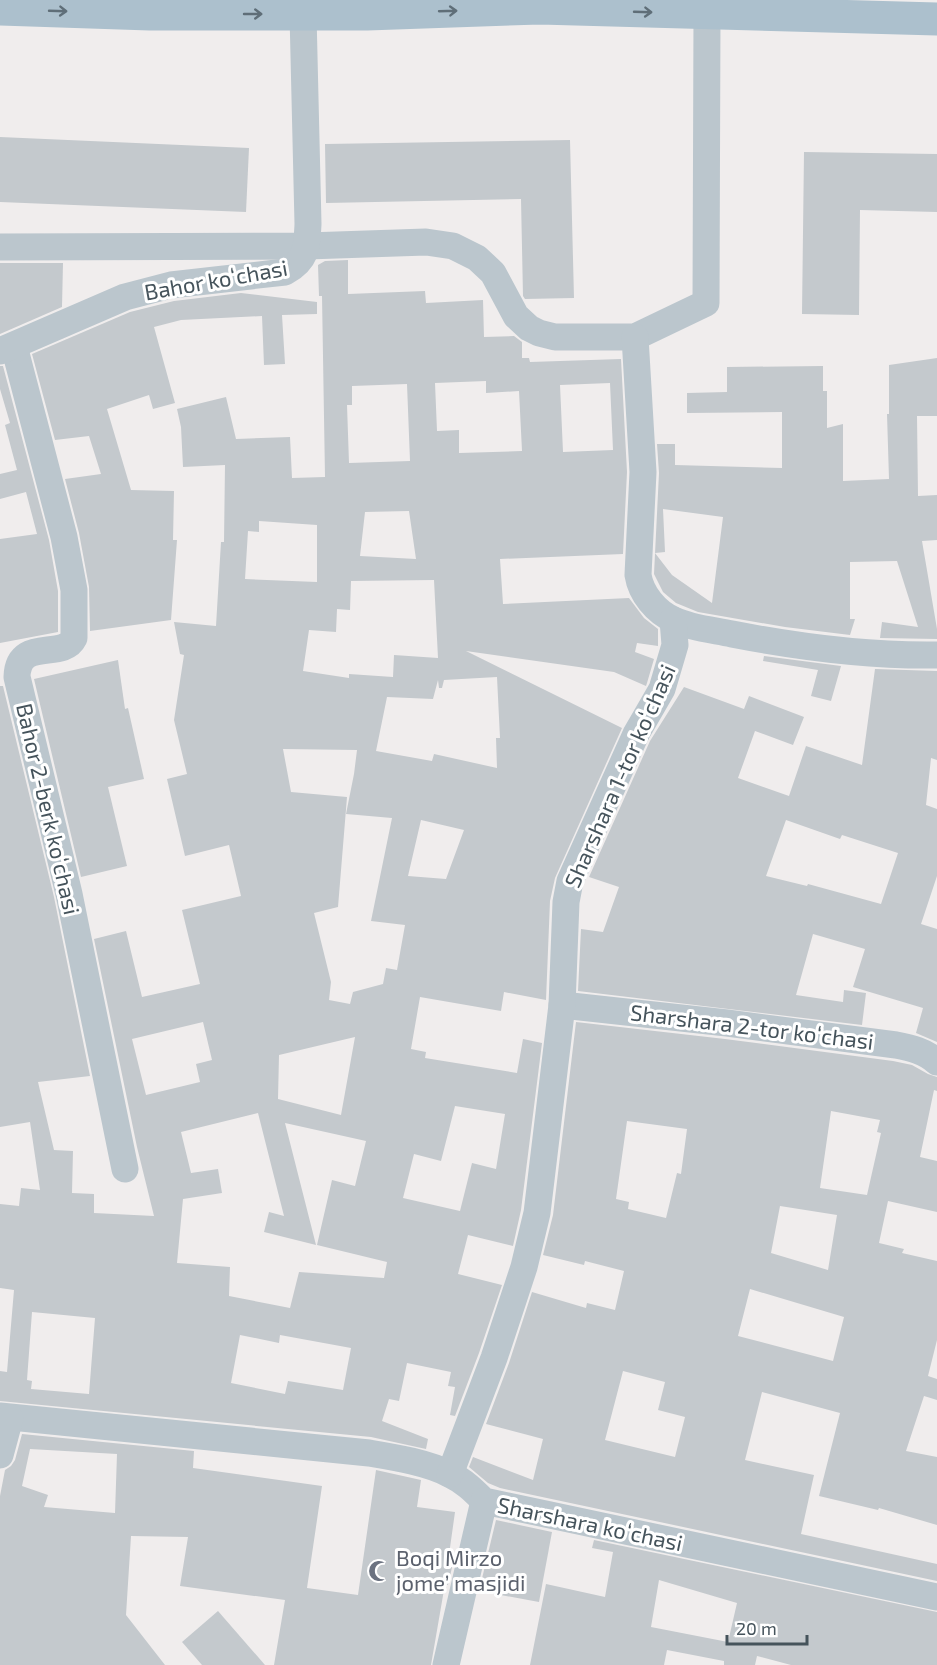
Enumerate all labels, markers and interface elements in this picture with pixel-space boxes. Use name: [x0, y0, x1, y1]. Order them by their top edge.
one-way arrow: [48, 6, 68, 17]
one-way arrow: [438, 6, 458, 17]
one-way arrow: [633, 6, 653, 17]
one-way arrow: [243, 8, 263, 20]
street label: Bahor koʻchasi: [142, 254, 289, 304]
street label: Sharshara 1-tor koʻchasi: [558, 660, 680, 891]
street label: Bahor 2-berk koʻchasi: [12, 701, 86, 917]
street label: Sharshara 2-tor koʻchasi: [629, 998, 875, 1054]
street label: Sharshara koʻchasi: [495, 1491, 685, 1555]
place label: Boqi Mirzo jome’ masjidi: [396, 1544, 526, 1596]
mosque icon: Boqi Mirzo jome’ masjidi: [367, 1559, 391, 1583]
scale bar: [727, 1608, 806, 1646]
text: 20 m: [736, 1617, 777, 1639]

